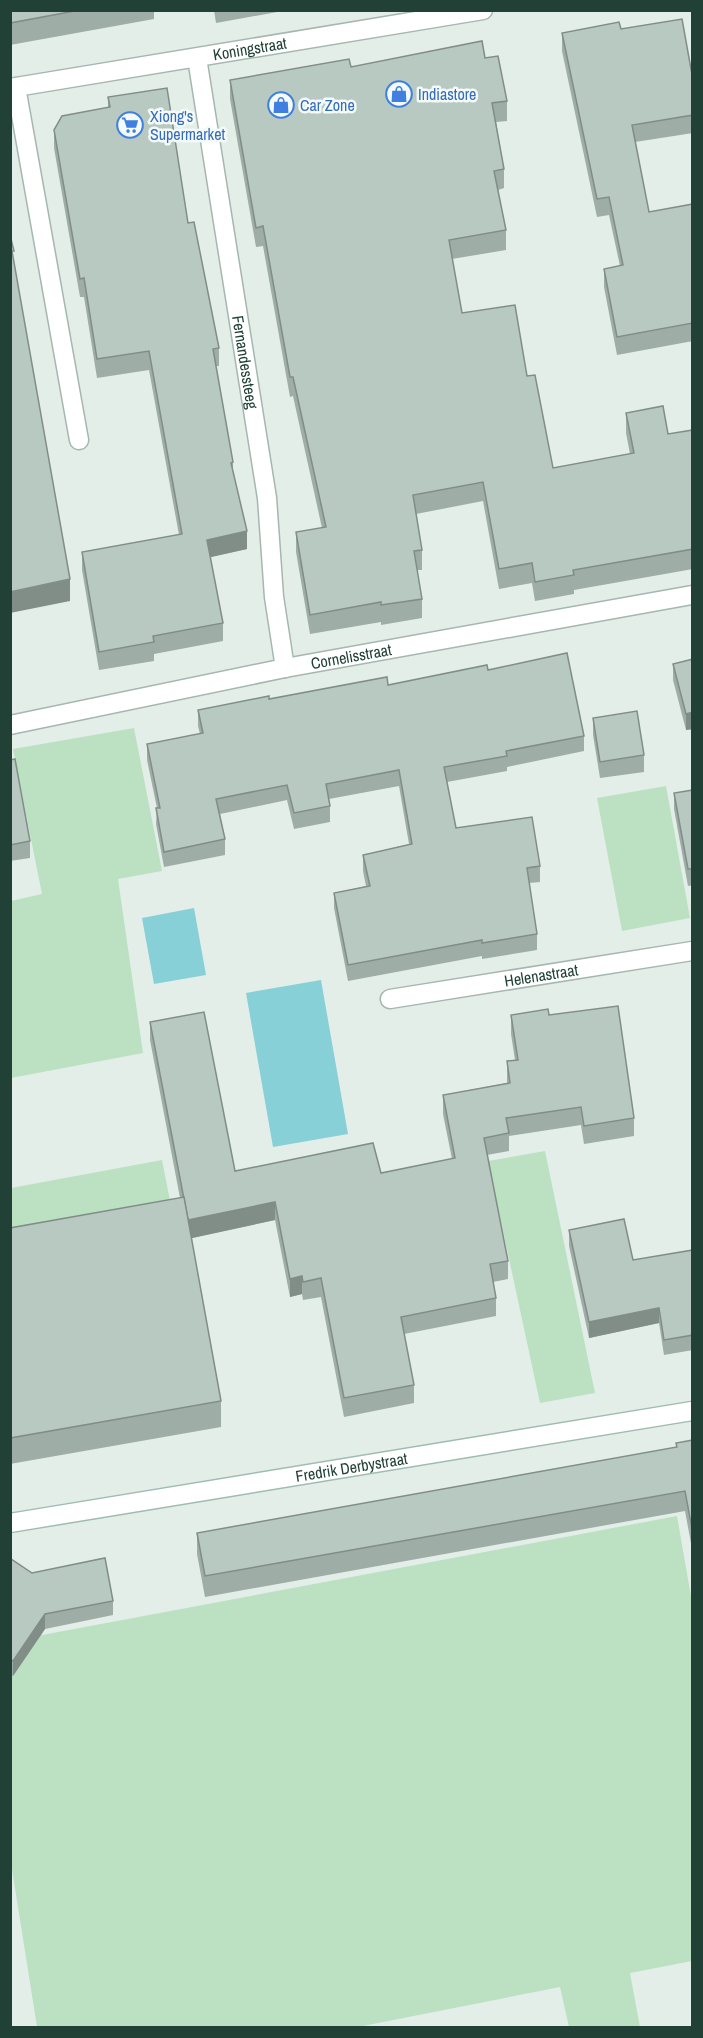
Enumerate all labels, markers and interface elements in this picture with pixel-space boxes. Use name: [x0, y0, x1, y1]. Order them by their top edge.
street label: Koningstraat: [211, 31, 289, 65]
shop icon: Indiastore: [384, 79, 414, 109]
place label: Indiastore: [418, 83, 476, 105]
shop icon: Car Zone: [266, 90, 296, 120]
place label: Car Zone: [300, 94, 355, 116]
place label: Xiong's Supermarket: [150, 105, 225, 145]
supermarket icon: Xiong's Supermarket: [115, 110, 145, 140]
street label: Fernandessteeg: [227, 314, 264, 411]
street label: Cornelisstraat: [309, 638, 394, 674]
street label: Helenastraat: [503, 958, 580, 992]
street label: Fredrik Derbystraat: [294, 1447, 409, 1487]

